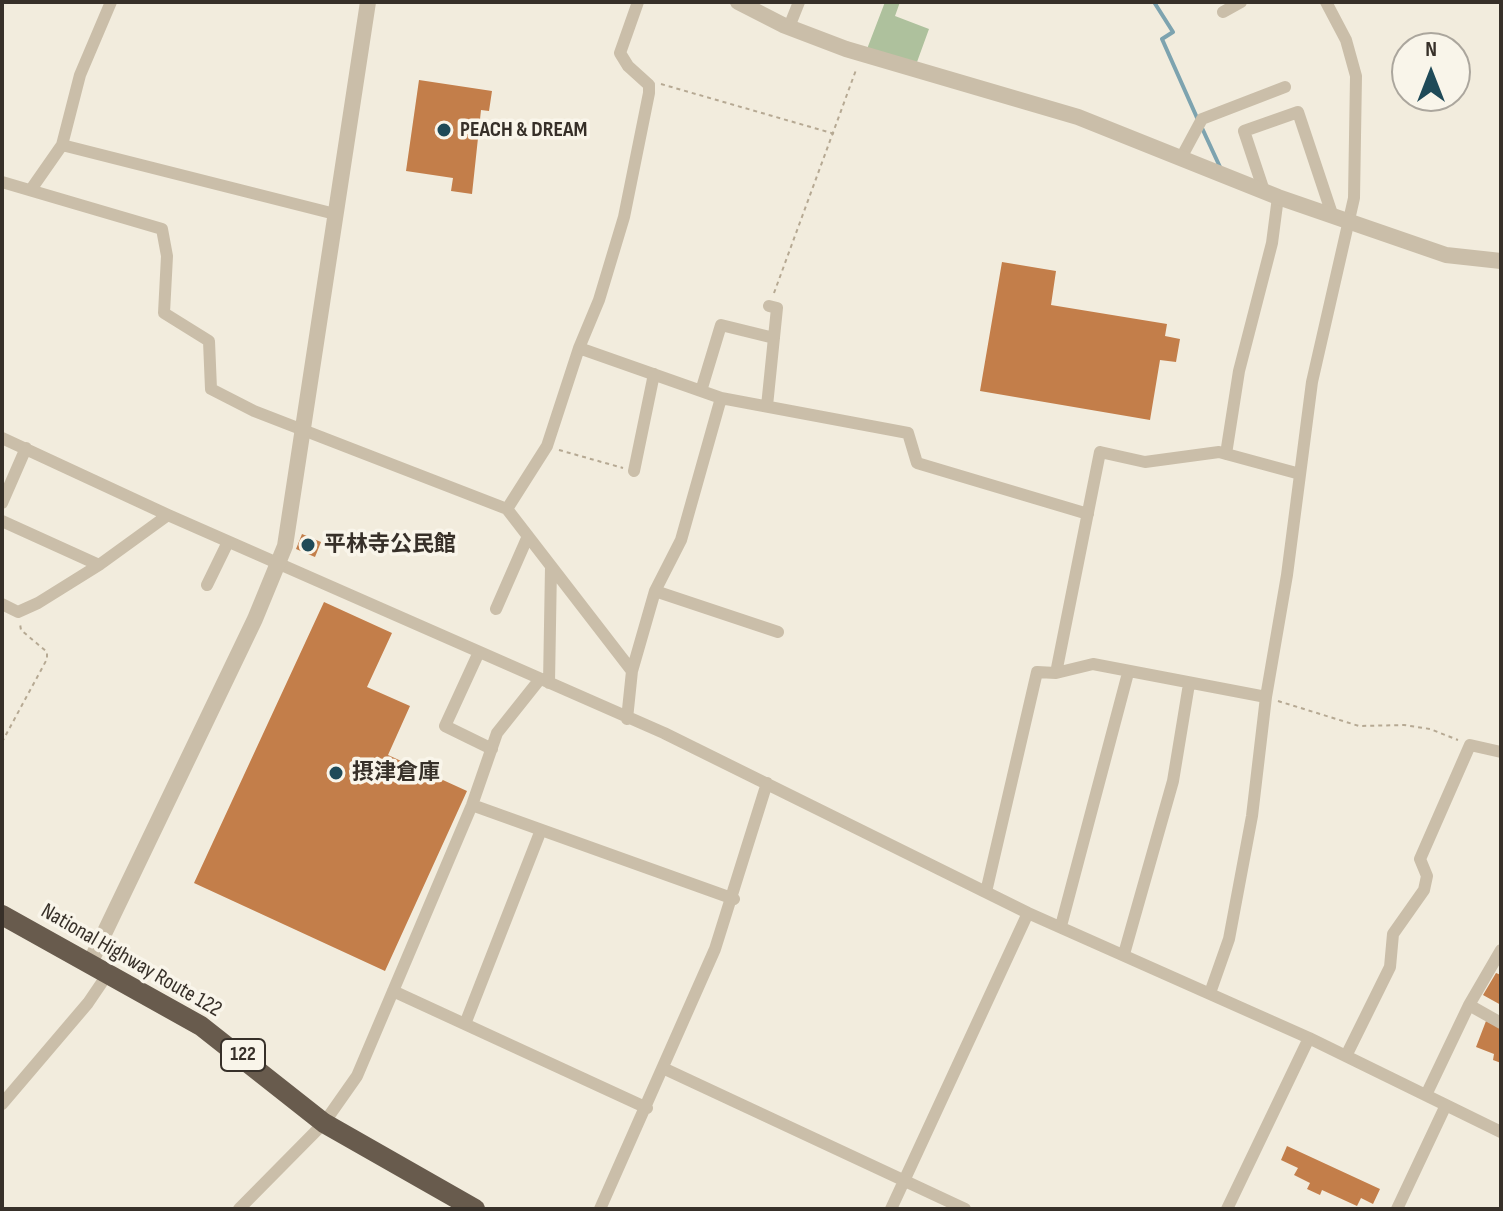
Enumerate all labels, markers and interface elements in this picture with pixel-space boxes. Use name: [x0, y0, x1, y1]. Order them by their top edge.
north arrow: [1391, 32, 1471, 112]
text: N: [1425, 36, 1437, 63]
place label: PEACH & DREAM: [460, 117, 587, 143]
marker: PEACH & DREAM: [435, 121, 453, 139]
place label: 平林寺公民館: [324, 532, 456, 558]
marker: 平林寺公民館: [299, 536, 317, 554]
place label: 摂津倉庫: [352, 760, 440, 786]
marker: 摂津倉庫: [327, 764, 345, 782]
street label: National Highway Route 122: [36, 899, 226, 1023]
road number: 122: [221, 1039, 265, 1071]

